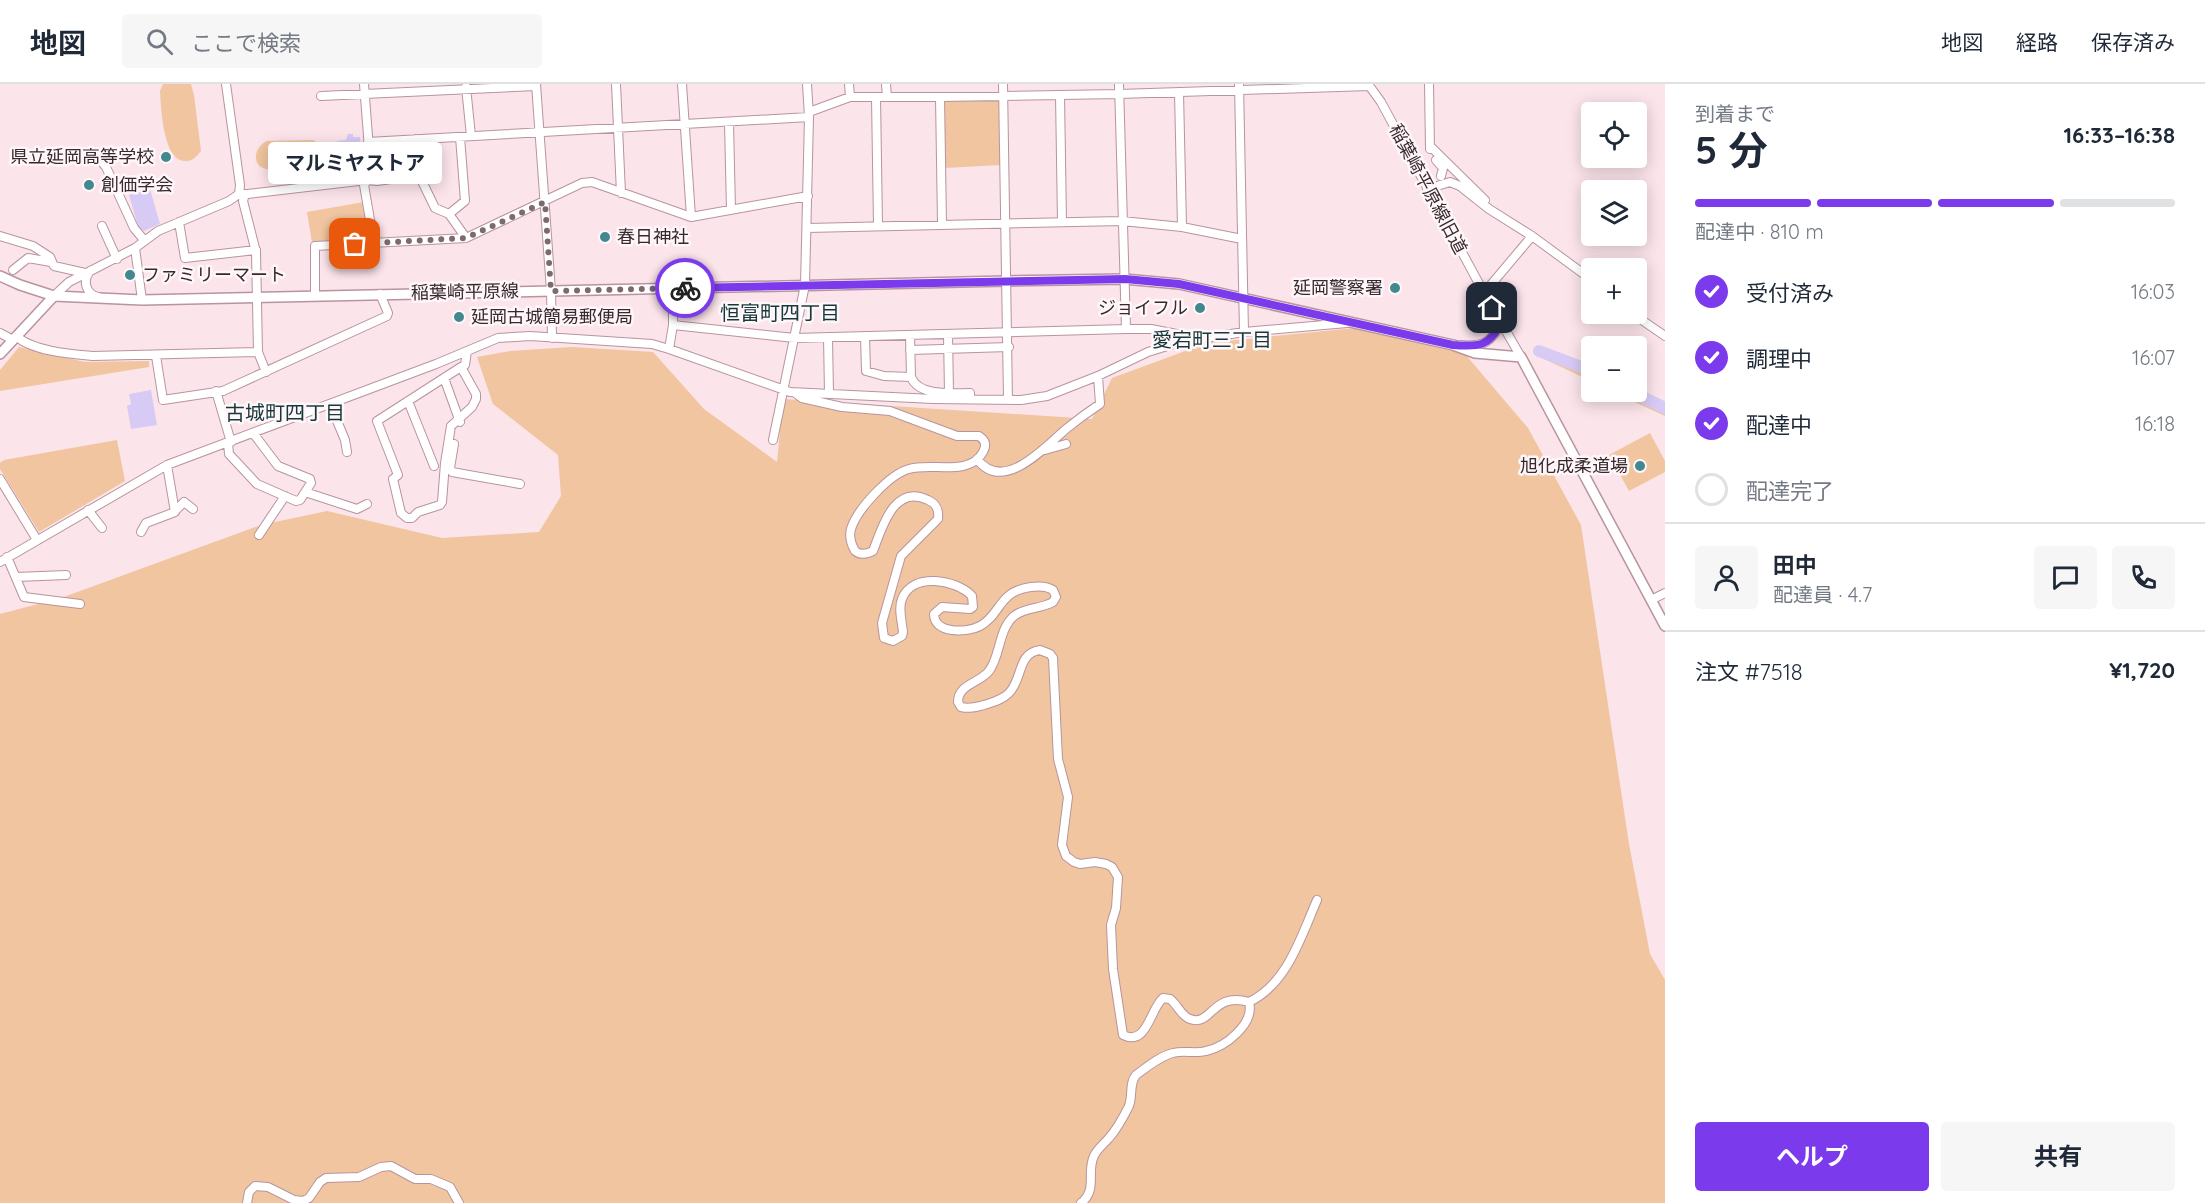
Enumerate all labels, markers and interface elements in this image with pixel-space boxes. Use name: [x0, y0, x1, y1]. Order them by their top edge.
search box: [122, 14, 542, 68]
text: 地図: [30, 25, 86, 60]
icon: search: [143, 25, 176, 58]
text: ここで検索: [191, 29, 301, 57]
text: 地図: [1941, 29, 1983, 55]
text: 経路: [2016, 29, 2058, 55]
text: 保存済み: [2091, 29, 2175, 55]
text: 到着まで: [1695, 101, 1775, 126]
map controls: [1581, 102, 1647, 402]
button: locate: [1581, 102, 1647, 168]
street label: 稲葉崎平原線旧道: [1384, 120, 1472, 258]
text: 16:33–16:38: [2064, 121, 2175, 149]
text: 5 分: [1695, 125, 1767, 174]
callout: マルミヤストア: [268, 142, 442, 184]
place label: 県立延岡高等学校: [10, 145, 154, 168]
marker: 県立延岡高等学校: [159, 150, 173, 164]
text: マルミヤストア: [285, 150, 425, 175]
place label: 創価学会: [101, 173, 173, 196]
marker: 創価学会: [82, 178, 96, 192]
button: layers: [1581, 180, 1647, 246]
pin: [329, 218, 380, 269]
text: 配達中 · 810 m: [1695, 219, 1824, 244]
place label: 春日神社: [617, 225, 689, 248]
icon: bag: [338, 227, 371, 260]
marker: 春日神社: [598, 230, 612, 244]
courier: [655, 258, 715, 318]
button: +: [1581, 258, 1647, 324]
place label: ファミリーマート: [142, 263, 286, 286]
marker: ファミリーマート: [123, 268, 137, 282]
icon: bike: [669, 272, 702, 305]
icon: check: [1695, 275, 1728, 308]
place label: 延岡警察署: [1293, 276, 1383, 299]
street label: 稲葉崎平原線: [411, 279, 519, 304]
text: 受付済み: [1746, 279, 1834, 307]
text: 16:03: [2131, 279, 2175, 304]
marker: 延岡警察署: [1388, 281, 1402, 295]
pin: [1466, 282, 1517, 333]
icon: home: [1475, 291, 1508, 324]
place label: ジョイフル: [1098, 296, 1188, 319]
district label: 恒富町四丁目: [720, 300, 840, 325]
marker: ジョイフル: [1193, 301, 1207, 315]
place label: 延岡古城簡易郵便局: [471, 305, 633, 328]
marker: 延岡古城簡易郵便局: [452, 310, 466, 324]
district label: 愛宕町三丁目: [1152, 327, 1272, 352]
button: −: [1581, 336, 1647, 402]
icon: check: [1695, 341, 1728, 374]
text: 調理中: [1746, 345, 1812, 373]
text: 16:07: [2132, 345, 2175, 370]
district label: 古城町四丁目: [225, 400, 345, 425]
icon: check: [1695, 407, 1728, 440]
text: 配達中: [1746, 411, 1812, 439]
text: 16:18: [2135, 411, 2175, 436]
place label: 旭化成柔道場: [1520, 454, 1628, 477]
marker: 旭化成柔道場: [1633, 459, 1647, 473]
text: 配達完了: [1746, 477, 1834, 505]
button: person: [1695, 546, 1758, 609]
button: chat: [2034, 546, 2097, 609]
button: phone: [2112, 546, 2175, 609]
text: 田中: [1773, 551, 1817, 579]
text: 配達員 · 4.7: [1773, 582, 1872, 607]
text: ¥1,720: [2109, 656, 2175, 684]
text: 注文 #7518: [1695, 658, 1803, 686]
button: ヘルプ: [1695, 1122, 1929, 1191]
button: 共有: [1941, 1122, 2175, 1191]

